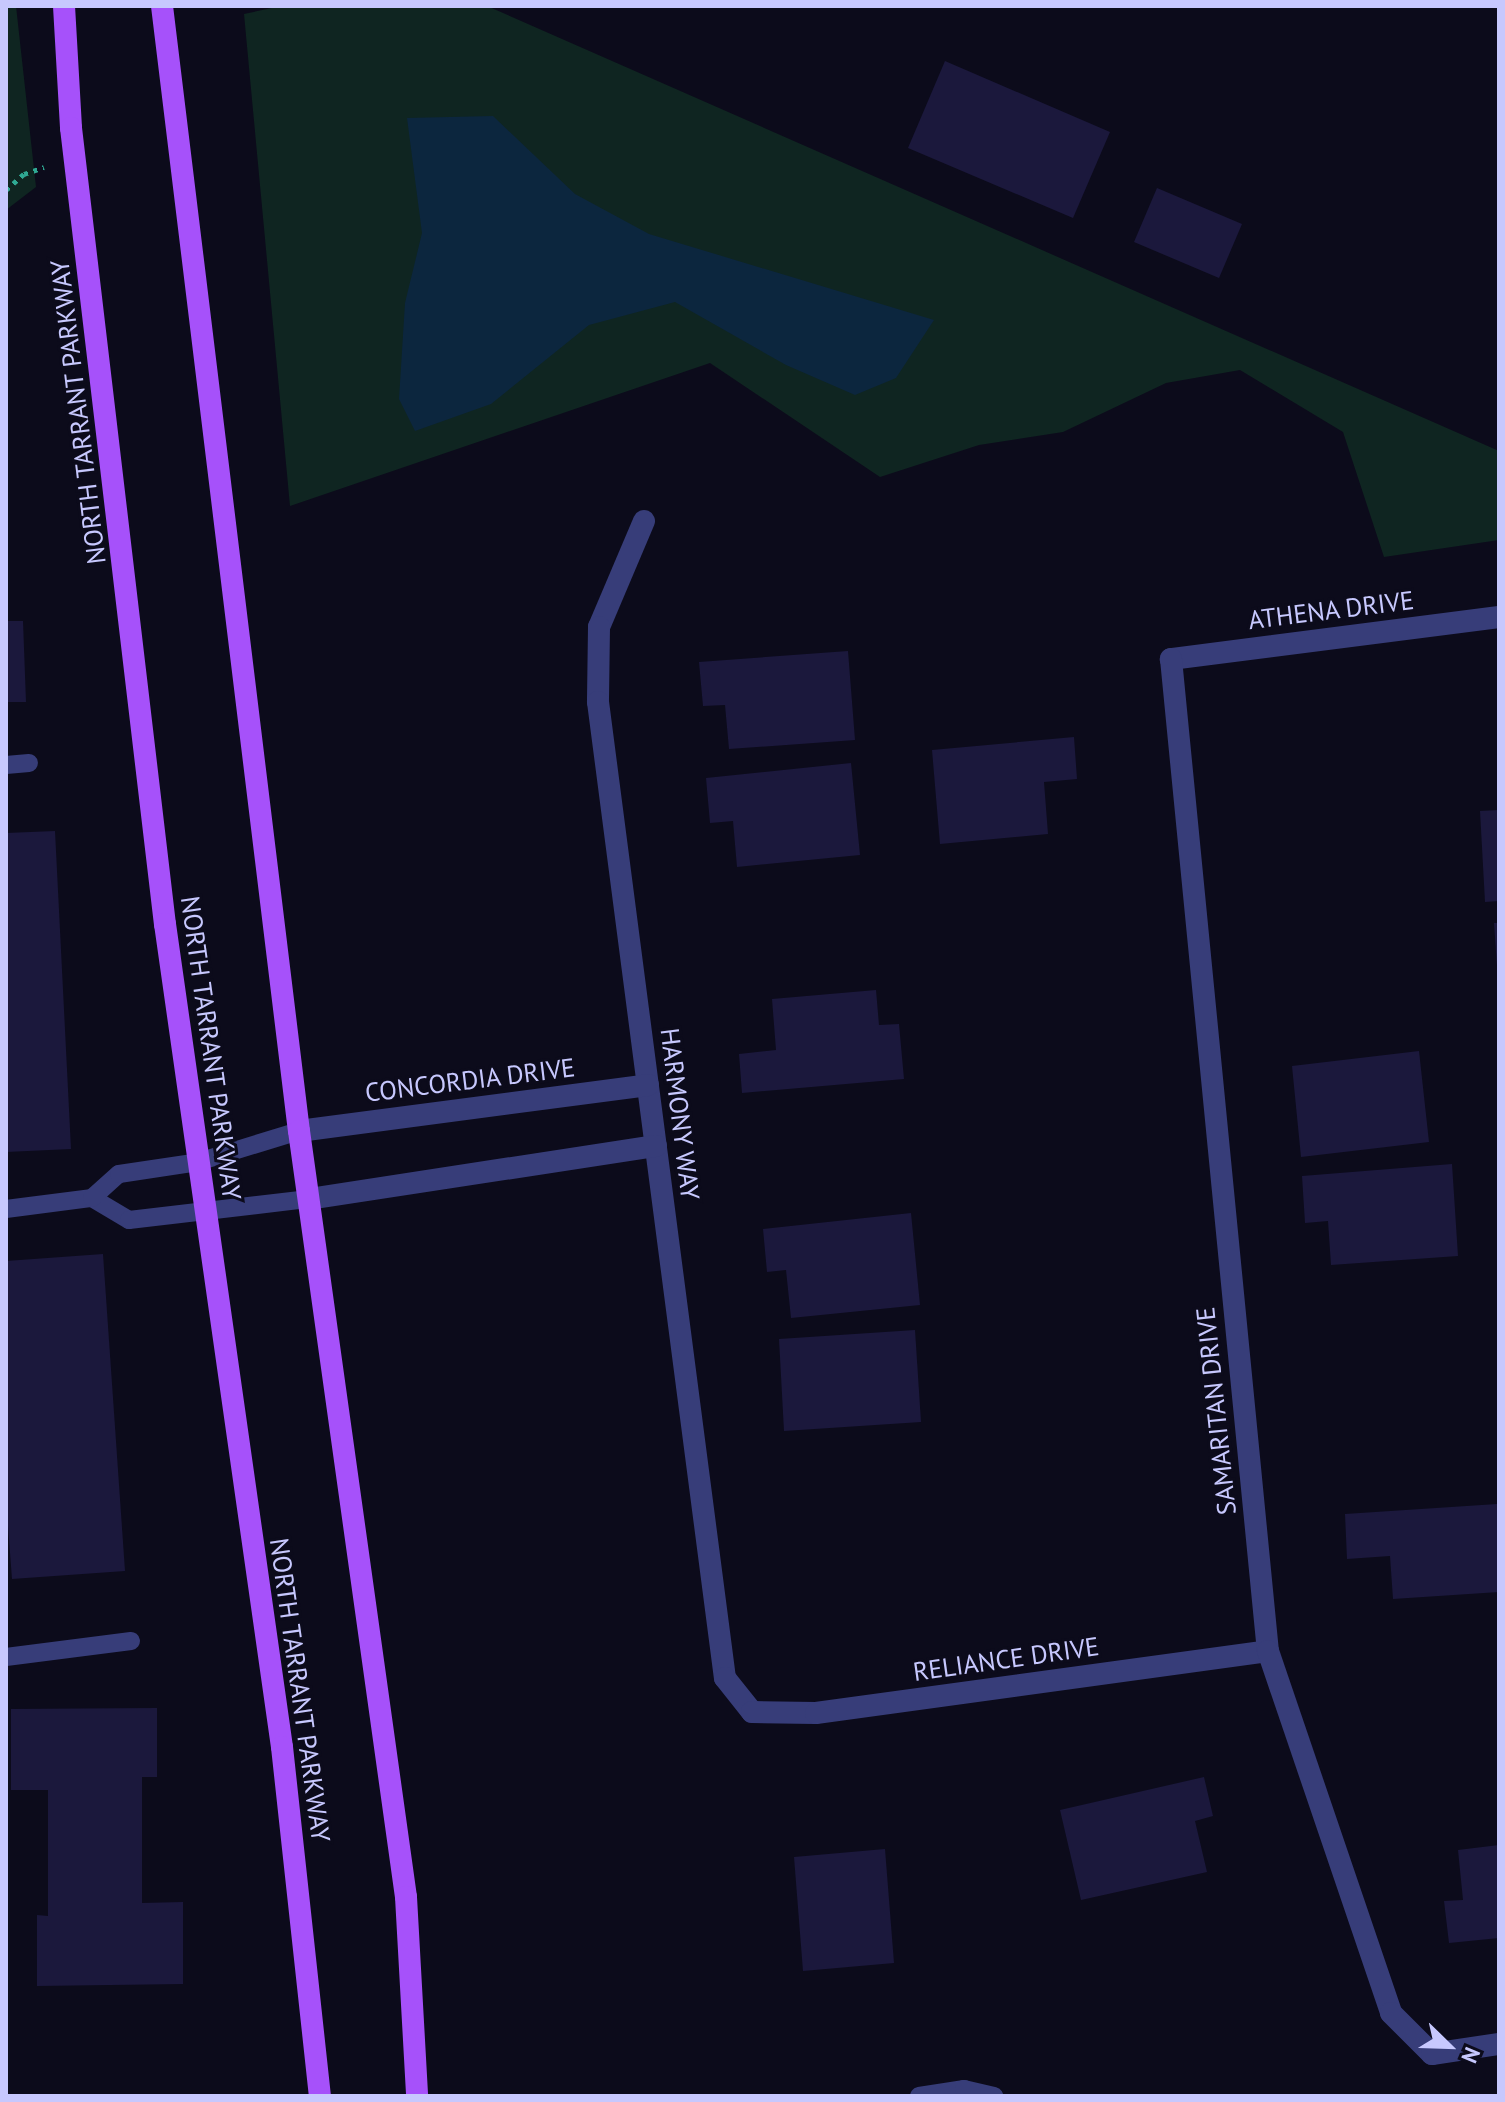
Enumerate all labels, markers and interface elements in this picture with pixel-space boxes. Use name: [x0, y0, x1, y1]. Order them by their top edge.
street label: NORTH TARRANT PARKWAY: [44, 257, 112, 567]
street label: ATHENA DRIVE: [1246, 584, 1416, 636]
street label: NORTH TARRANT PARKWAY: [174, 893, 248, 1203]
street label: HARMONY WAY: [654, 1026, 706, 1202]
street label: CONCORDIA DRIVE: [363, 1052, 577, 1108]
street label: SAMARITAN DRIVE: [1190, 1305, 1242, 1517]
street label: NORTH TARRANT PARKWAY: [263, 1535, 337, 1845]
street label: RELIANCE DRIVE: [911, 1630, 1101, 1688]
north arrow: [1409, 2006, 1489, 2086]
text: N: [1455, 2043, 1487, 2068]

